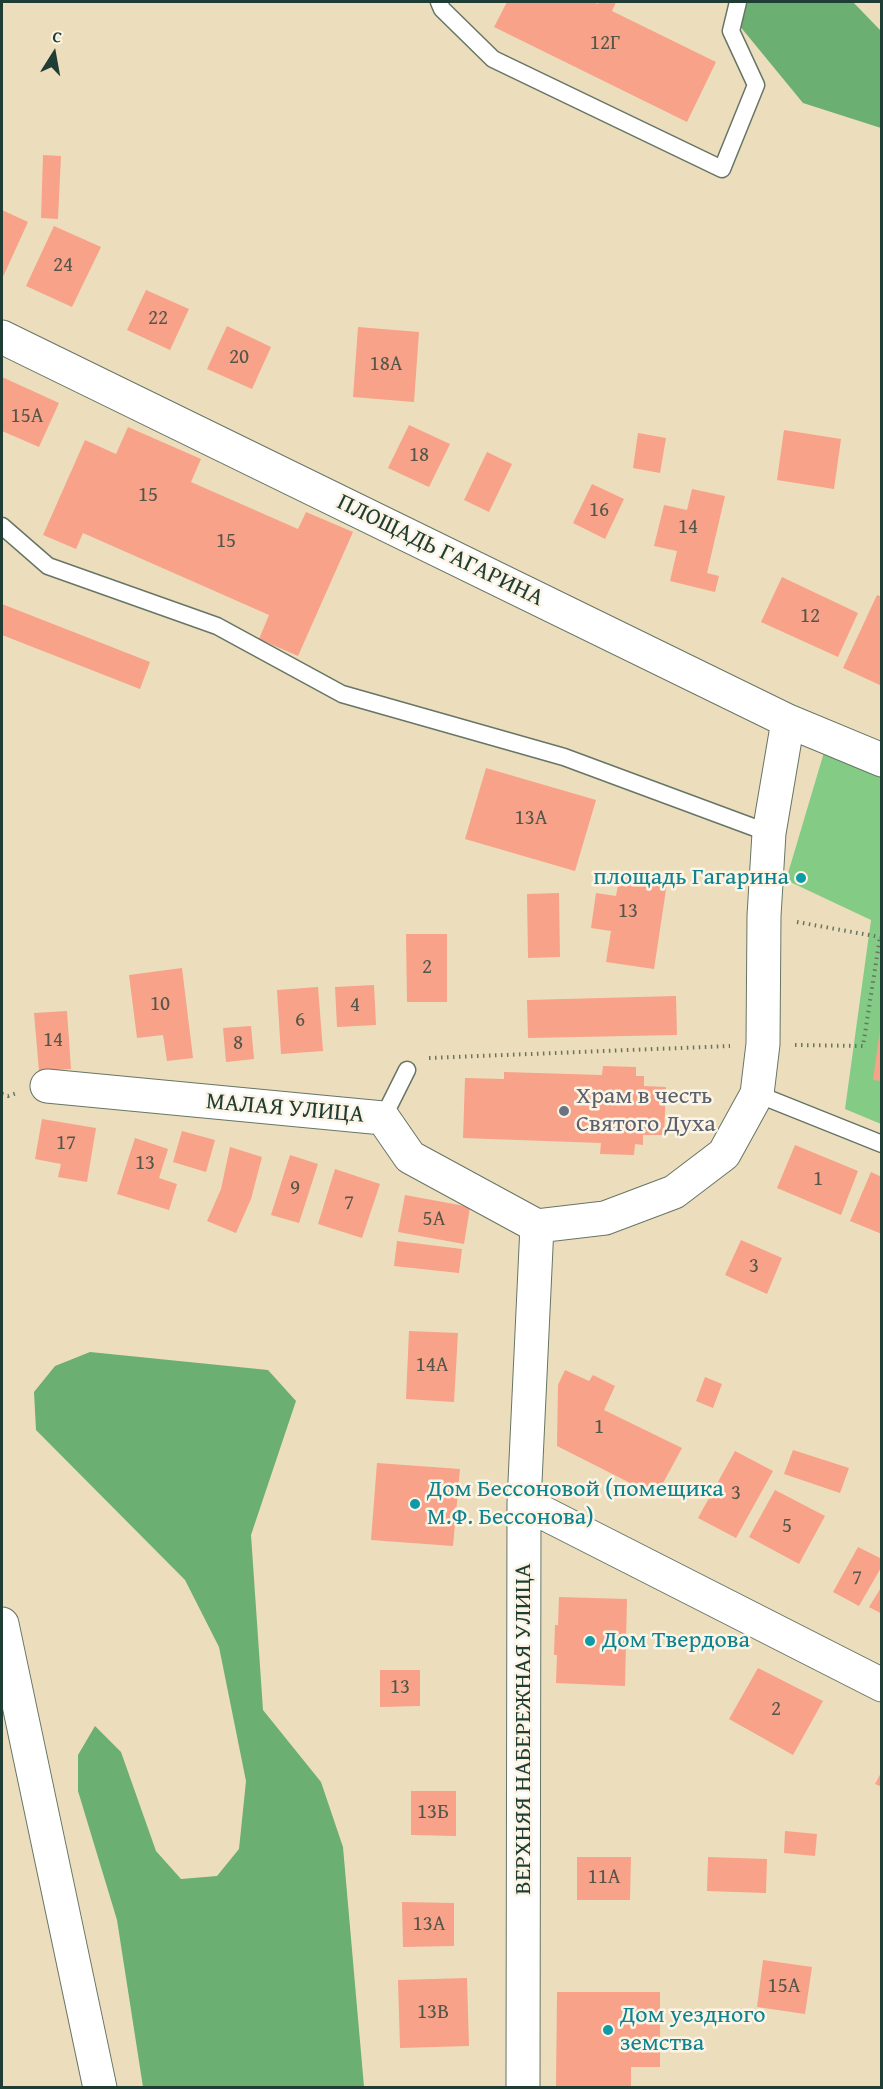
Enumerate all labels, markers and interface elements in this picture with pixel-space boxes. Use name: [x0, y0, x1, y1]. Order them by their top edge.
north arrow: [24, 24, 84, 84]
text: С: [51, 24, 64, 49]
house number: 12Г: [590, 31, 620, 57]
house number: 24: [53, 253, 73, 279]
house number: 22: [148, 306, 168, 332]
house number: 20: [229, 345, 249, 371]
house number: 18А: [370, 352, 402, 378]
house number: 15А: [11, 404, 43, 430]
house number: 18: [409, 443, 429, 469]
house number: 15: [138, 483, 158, 509]
street label: ПЛОЩАДЬ ГАГАРИНА: [332, 489, 548, 613]
house number: 16: [589, 498, 609, 524]
house number: 14: [678, 515, 698, 541]
house number: 15: [216, 529, 236, 555]
house number: 12: [800, 604, 820, 630]
house number: 13А: [515, 806, 547, 832]
place label: площадь Гагарина: [593, 864, 789, 892]
marker: площадь Гагарина: [794, 871, 808, 885]
house number: 13: [618, 899, 638, 925]
house number: 2: [422, 955, 432, 981]
house number: 10: [150, 992, 170, 1018]
house number: 4: [350, 993, 360, 1019]
house number: 6: [295, 1008, 305, 1034]
house number: 14: [43, 1028, 63, 1054]
house number: 8: [233, 1031, 243, 1057]
place label: Храм в честь Святого Духа: [576, 1083, 716, 1139]
street label: МАЛАЯ УЛИЦА: [205, 1088, 365, 1130]
marker: Храм в честь Святого Духа: [557, 1104, 571, 1118]
house number: 17: [56, 1131, 76, 1157]
house number: 13: [135, 1151, 155, 1177]
house number: 1: [813, 1167, 823, 1193]
house number: 9: [290, 1176, 300, 1202]
house number: 7: [344, 1191, 354, 1217]
house number: 5А: [423, 1207, 445, 1233]
house number: 3: [749, 1254, 759, 1280]
house number: 14А: [416, 1353, 448, 1379]
house number: 1: [594, 1415, 604, 1441]
place label: Дом Бессоновой (помещика М.Ф. Бессонова): [427, 1476, 724, 1532]
house number: 3: [731, 1481, 741, 1507]
marker: Дом Бессоновой (помещика М.Ф. Бессонова): [408, 1497, 422, 1511]
house number: 5: [782, 1514, 792, 1540]
street label: ВЕРХНЯЯ НАБЕРЕЖНАЯ УЛИЦА: [510, 1563, 538, 1895]
house number: 7: [852, 1566, 862, 1592]
place label: Дом Твердова: [602, 1627, 750, 1655]
marker: Дом Твердова: [583, 1634, 597, 1648]
house number: 13: [390, 1675, 410, 1701]
house number: 2: [771, 1697, 781, 1723]
house number: 13Б: [417, 1800, 449, 1826]
house number: 11А: [588, 1865, 620, 1891]
house number: 13А: [413, 1912, 445, 1938]
house number: 15А: [768, 1974, 800, 2000]
house number: 13В: [417, 2000, 449, 2026]
place label: Дом уездного земства: [620, 2002, 766, 2058]
marker: Дом уездного земства: [601, 2023, 615, 2037]

